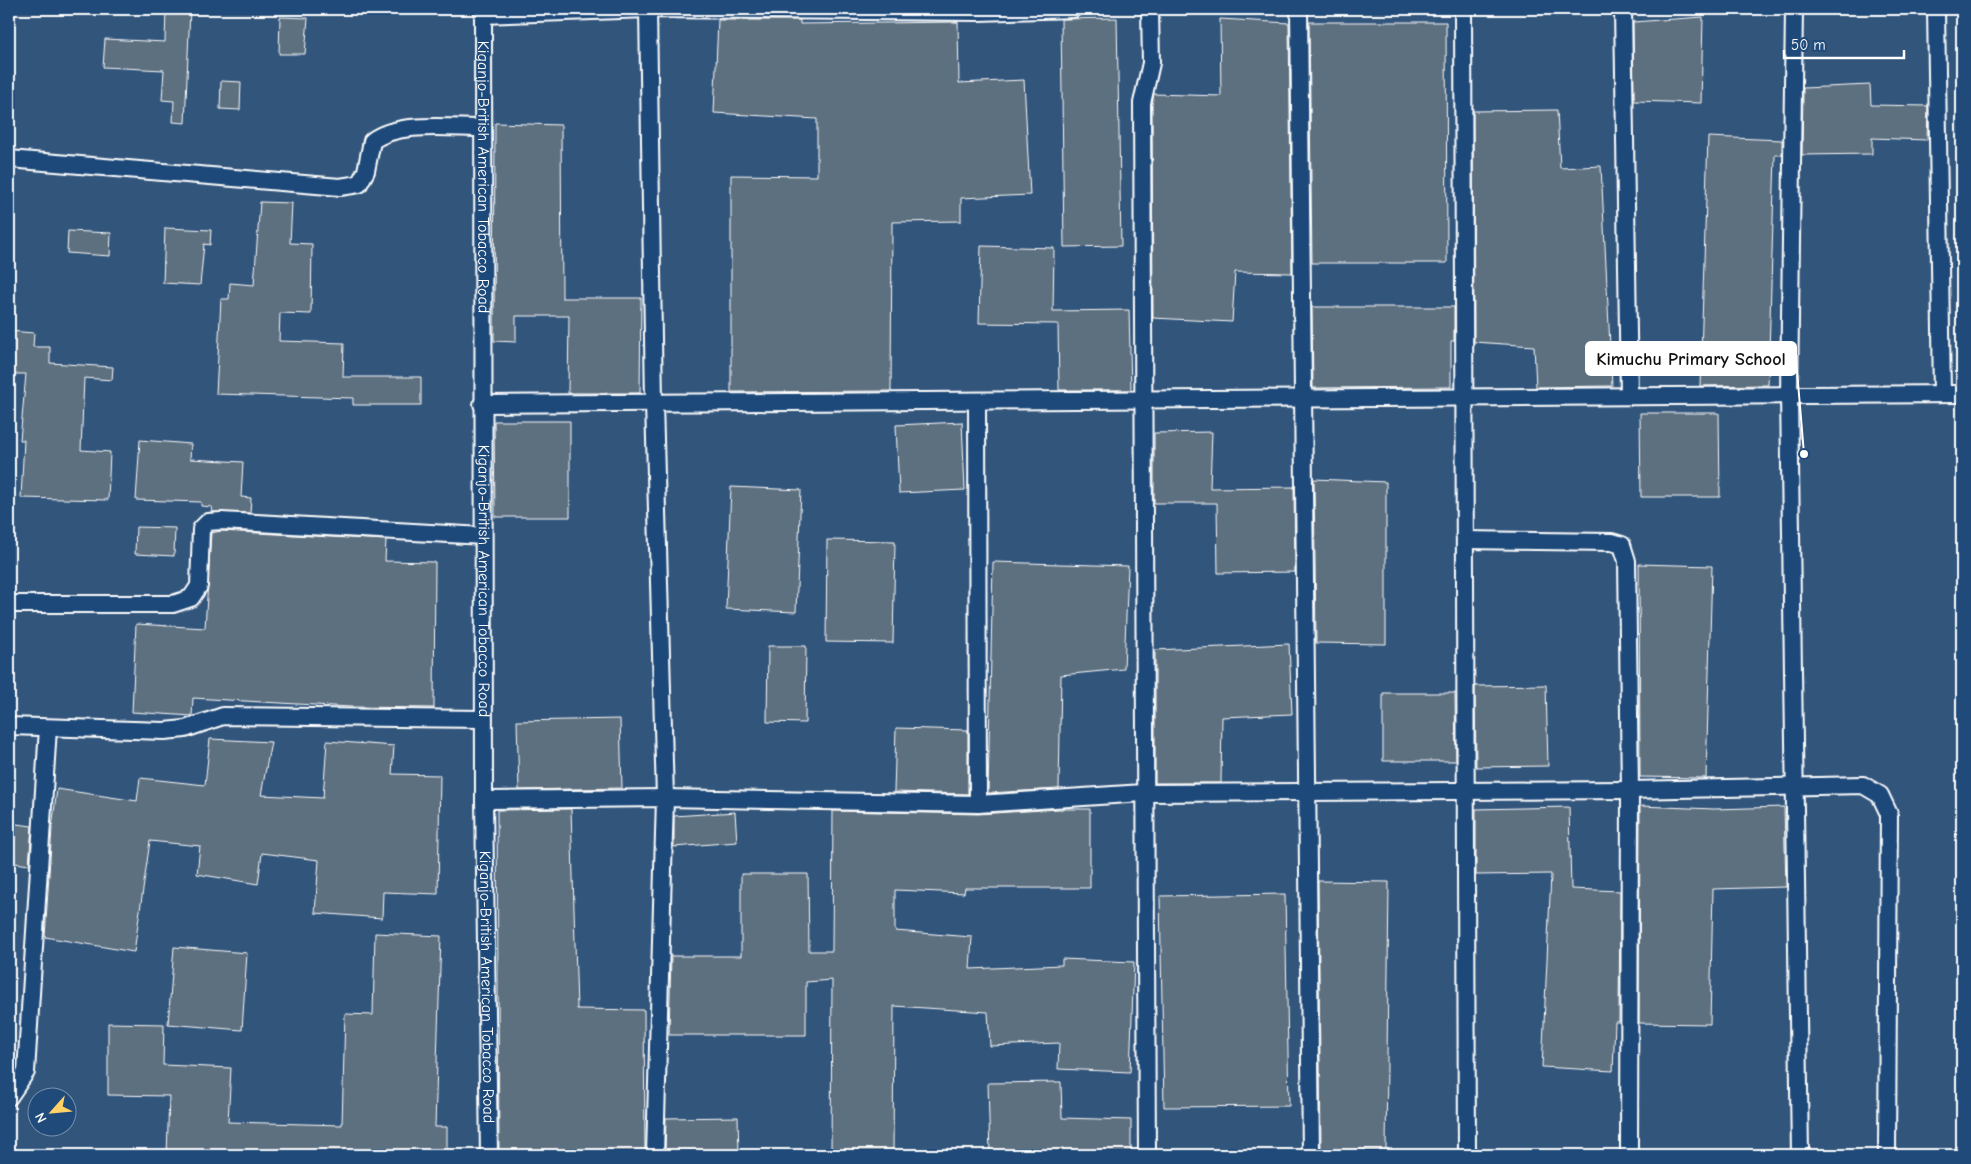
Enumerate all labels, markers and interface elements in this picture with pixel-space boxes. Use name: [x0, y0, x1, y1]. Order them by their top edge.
scale bar: [1784, 28, 1904, 60]
text: 50 m: [1791, 36, 1826, 54]
street label: Kiganjo-British American Tobacco Road: [474, 41, 492, 313]
callout: Kimuchu Primary School: [1586, 342, 1796, 375]
text: Kimuchu Primary School: [1596, 349, 1786, 370]
street label: Kiganjo-British American Tobacco Road: [475, 445, 493, 717]
street label: Kiganjo-British American Tobacco Road: [476, 851, 498, 1123]
north arrow: [28, 1086, 78, 1136]
text: N: [31, 1110, 51, 1126]

